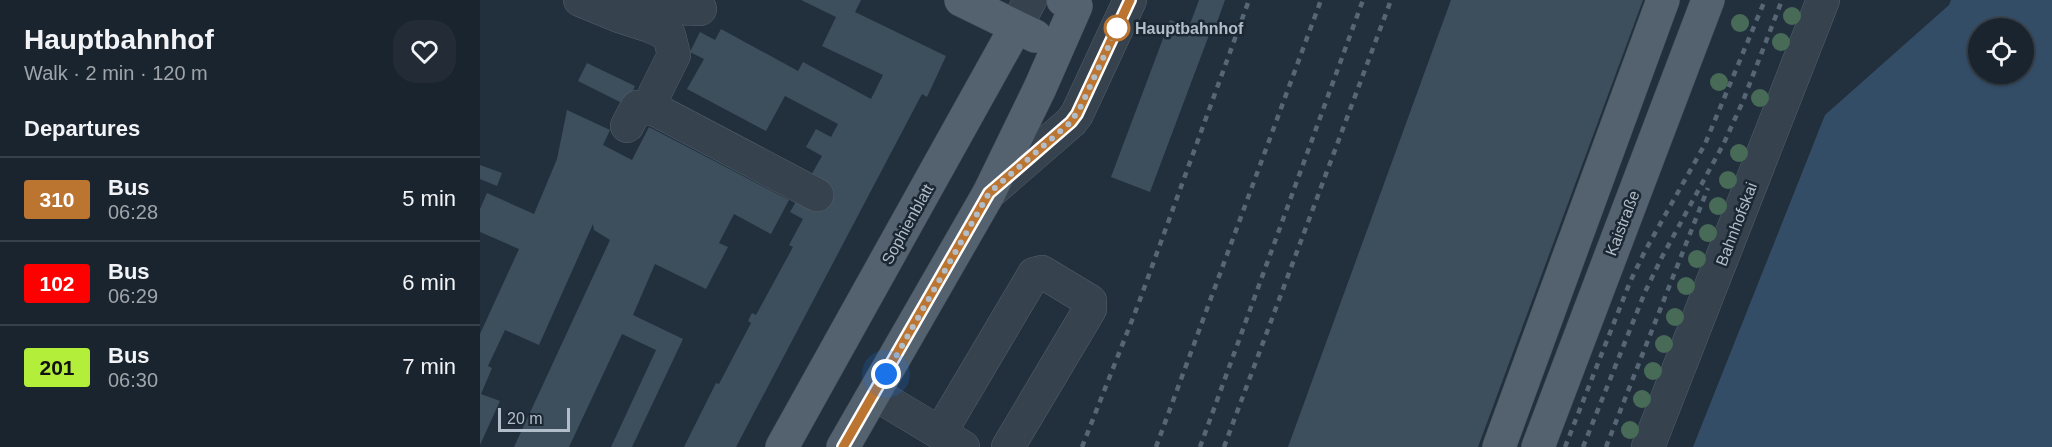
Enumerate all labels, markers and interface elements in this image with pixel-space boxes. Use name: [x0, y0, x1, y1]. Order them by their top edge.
marker: Hauptbahnhof: [1104, 15, 1130, 41]
map controls: [1968, 18, 2034, 84]
button: locate: [1968, 18, 2034, 84]
button: heart: [393, 20, 456, 83]
place label: Hauptbahnhof: [1135, 20, 1244, 37]
text: Hauptbahnhof: [24, 24, 214, 55]
text: Walk · 2 min · 120 m: [24, 62, 208, 84]
text: Departures: [24, 116, 140, 141]
text: Bus: [108, 175, 150, 200]
street label: Bahnhofskai: [1713, 180, 1760, 268]
street label: Sophienblatt: [878, 181, 937, 267]
text: 5 min: [402, 186, 456, 211]
text: 310: [39, 188, 75, 211]
street label: Kaistraße: [1602, 188, 1643, 258]
text: 06:28: [108, 201, 158, 223]
text: Bus: [108, 259, 150, 284]
text: 6 min: [402, 270, 456, 295]
text: 102: [39, 272, 75, 295]
text: 06:29: [108, 285, 158, 307]
text: Bus: [108, 343, 150, 368]
text: 7 min: [402, 354, 456, 379]
text: 201: [39, 356, 75, 379]
your location: [871, 359, 901, 389]
text: 06:30: [108, 369, 158, 391]
scale bar: [498, 405, 570, 432]
text: 20 m: [507, 410, 543, 427]

